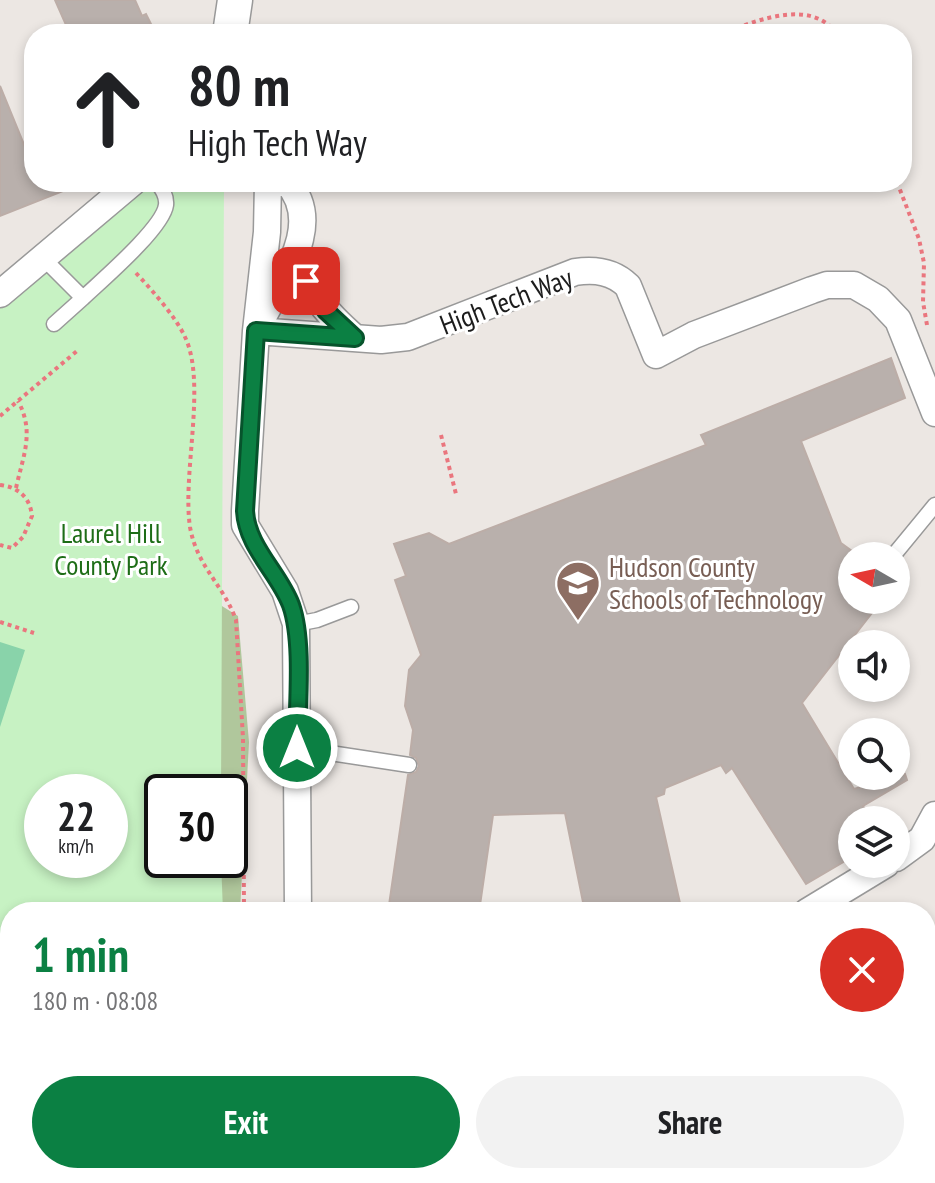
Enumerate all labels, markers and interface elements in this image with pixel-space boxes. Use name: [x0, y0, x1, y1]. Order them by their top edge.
text: 80 m: [188, 49, 290, 121]
icon: ahead: [56, 56, 160, 160]
text: High Tech Way: [188, 119, 367, 166]
pin: [272, 247, 340, 315]
street label: High Tech Way: [434, 258, 578, 343]
icon: arrive: [284, 259, 328, 303]
park label: Laurel Hill County Park: [54, 514, 168, 583]
north arrow: [838, 542, 910, 614]
map controls: [838, 542, 910, 878]
place label: Hudson County Schools of Technology: [609, 548, 823, 617]
school or university icon: Hudson County Schools of Technology: [554, 559, 602, 622]
button: sound: [838, 630, 910, 702]
position arrow: [255, 706, 339, 790]
button: search: [838, 718, 910, 790]
speed limit sign: 30: [144, 774, 248, 878]
text: 22: [57, 790, 95, 842]
button: layers: [838, 806, 910, 878]
text: km/h: [58, 833, 94, 859]
text: 1 min: [32, 923, 129, 985]
button: close: [820, 928, 904, 1012]
text: 180 m · 08:08: [32, 984, 158, 1017]
button: Exit: [32, 1076, 460, 1168]
button: Share: [476, 1076, 904, 1168]

